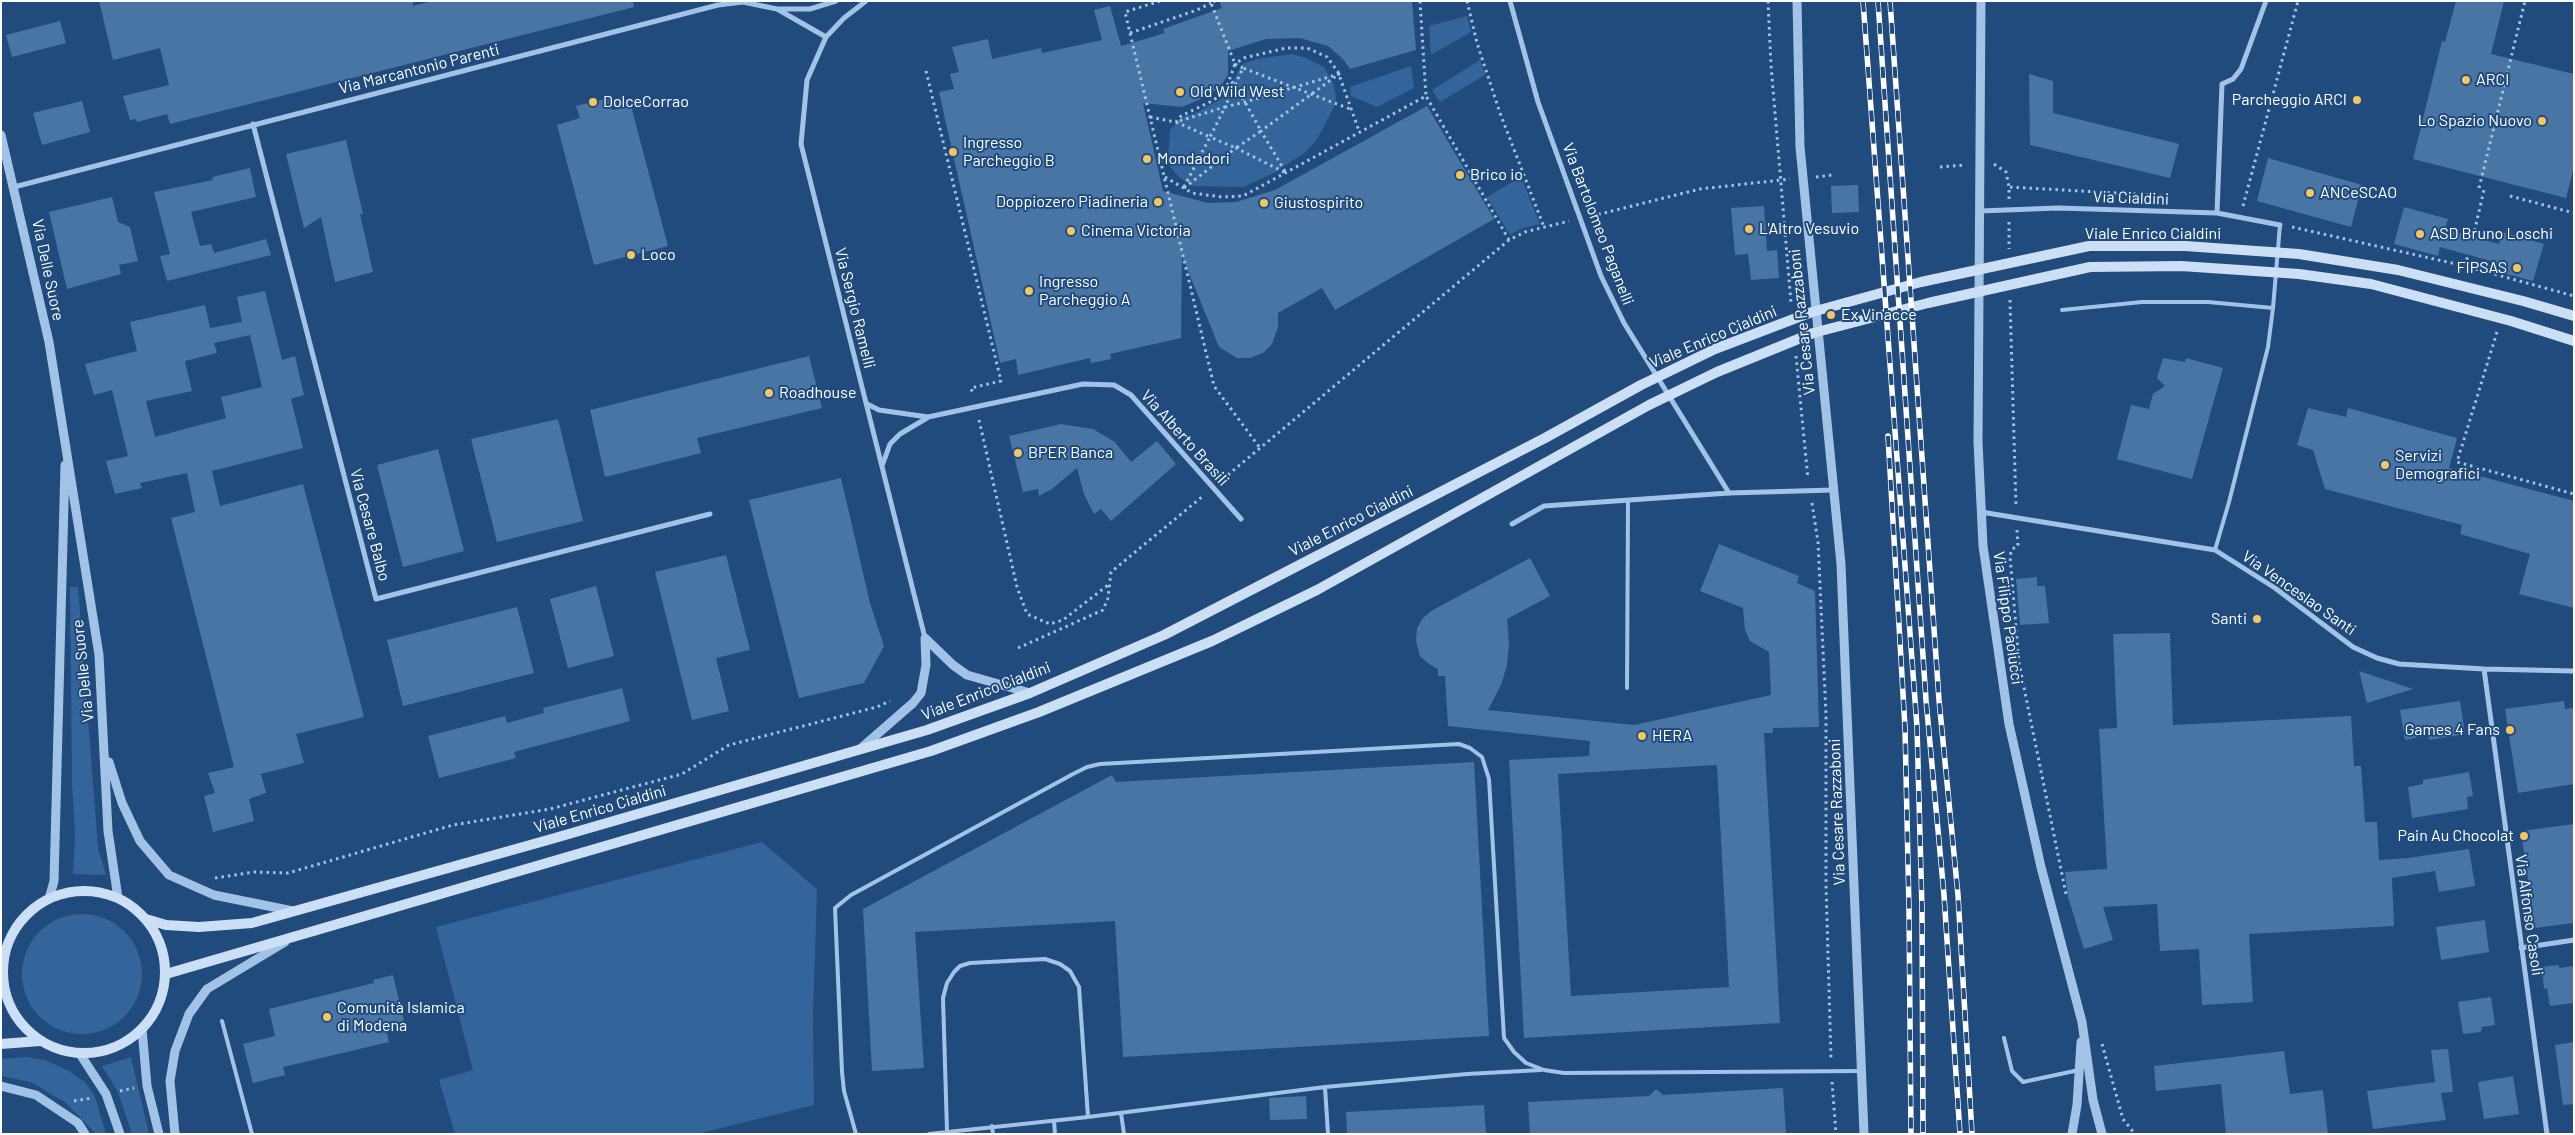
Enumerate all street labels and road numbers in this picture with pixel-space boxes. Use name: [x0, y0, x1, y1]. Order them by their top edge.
street label: Via Marcantonio Parenti: [337, 40, 501, 98]
street label: Via Bartolomeo Paganelli: [1558, 140, 1638, 308]
street label: Via Cialdini: [2093, 187, 2169, 209]
street label: Via Delle Suore: [28, 217, 68, 323]
street label: Viale Enrico Cialdini: [2085, 224, 2221, 244]
street label: Via Sergio Ramelli: [831, 246, 879, 370]
street label: Via Cesare Razzaboni: [1785, 248, 1819, 396]
street label: Viale Enrico Cialdini: [1646, 301, 1780, 373]
street label: Via Alberto Brasili: [1137, 386, 1233, 490]
street label: Via Cesare Balbo: [346, 467, 394, 583]
street label: Viale Enrico Cialdini: [1286, 481, 1416, 561]
street label: Via Venceslao Santi: [2238, 547, 2360, 639]
street label: Via Filippo Paolucci: [1989, 550, 2027, 686]
street label: Via Delle Suore: [68, 619, 98, 723]
street label: Viale Enrico Cialdini: [919, 658, 1053, 724]
street label: Via Cesare Razzaboni: [1825, 738, 1849, 886]
street label: Viale Enrico Cialdini: [532, 781, 668, 837]
street label: Via Alfonso Casoli: [2511, 853, 2547, 977]

